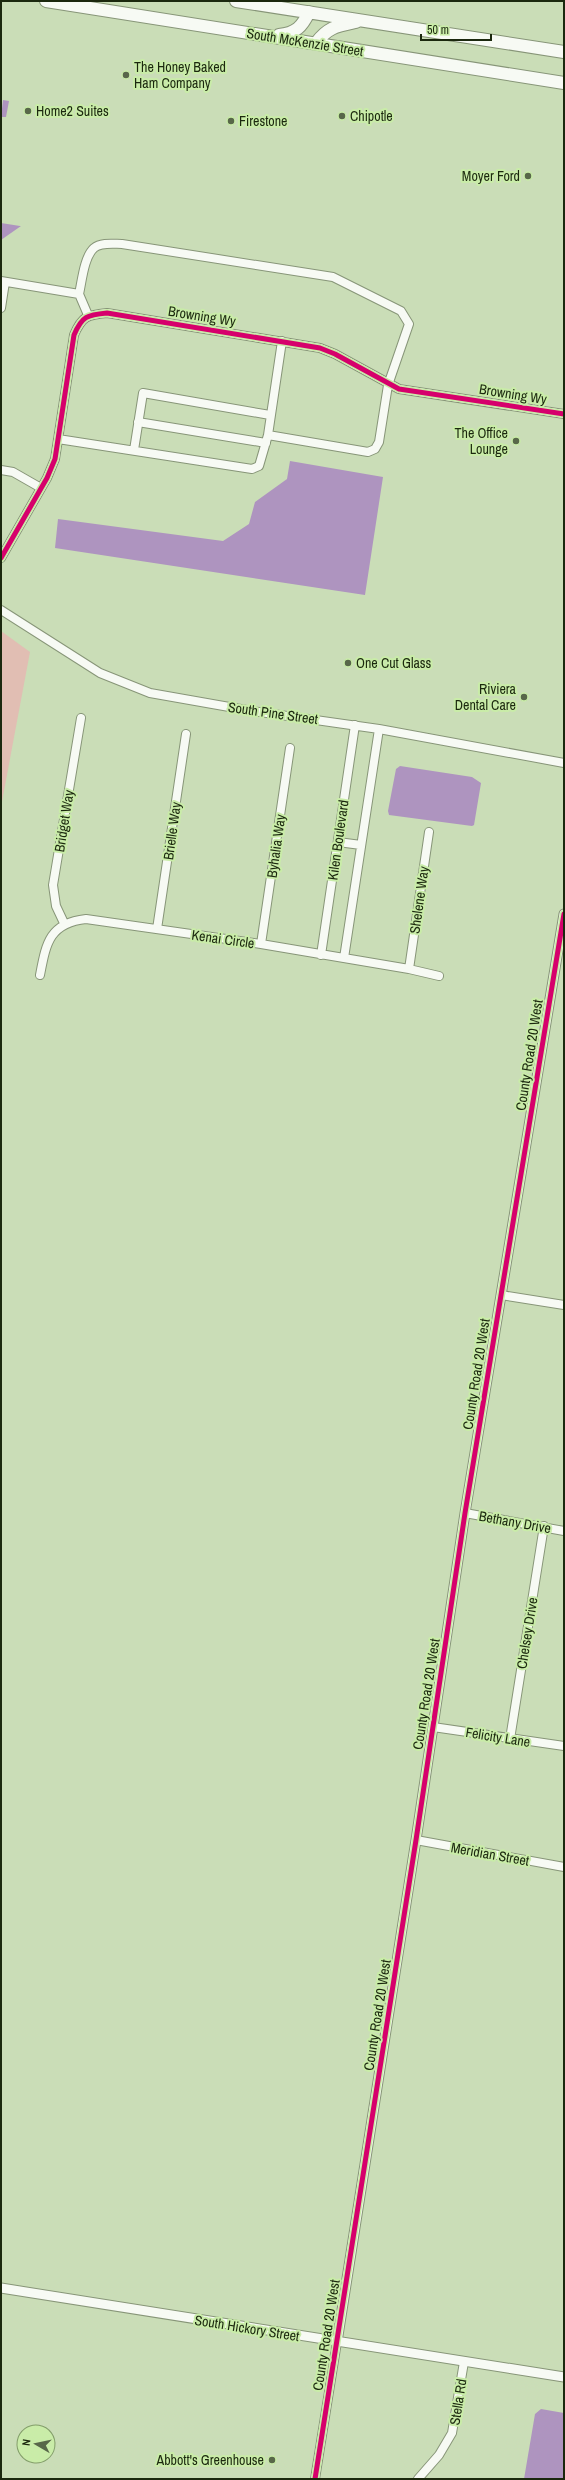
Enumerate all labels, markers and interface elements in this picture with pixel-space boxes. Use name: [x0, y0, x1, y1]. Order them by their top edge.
scale bar: [421, 16, 491, 42]
text: 50 m: [427, 22, 449, 38]
street label: South McKenzie Street: [245, 24, 365, 60]
place label: The Honey Baked Ham Company: [134, 58, 226, 92]
marker: The Honey Baked Ham Company: [121, 70, 131, 80]
place label: Home2 Suites: [36, 102, 109, 120]
marker: Home2 Suites: [23, 106, 33, 116]
place label: Chipotle: [350, 107, 393, 125]
marker: Chipotle: [337, 111, 347, 121]
place label: Firestone: [239, 112, 288, 130]
marker: Firestone: [226, 116, 236, 126]
place label: Moyer Ford: [462, 167, 520, 185]
marker: Moyer Ford: [523, 171, 533, 181]
street label: Browning Wy: [167, 302, 237, 330]
street label: Browning Wy: [478, 380, 548, 408]
place label: The Office Lounge: [455, 424, 508, 458]
marker: The Office Lounge: [511, 436, 521, 446]
place label: One Cut Glass: [356, 654, 432, 672]
marker: One Cut Glass: [343, 658, 353, 668]
place label: Riviera Dental Care: [455, 680, 517, 714]
marker: Riviera Dental Care: [519, 692, 529, 702]
street label: South Pine Street: [227, 698, 319, 728]
street label: Bridget Way: [50, 788, 78, 853]
street label: Kilen Boulevard: [323, 799, 353, 881]
street label: Brielle Way: [159, 801, 185, 861]
street label: Byhalia Way: [263, 813, 289, 879]
street label: Shelene Way: [405, 865, 433, 935]
street label: Kenai Circle: [190, 926, 256, 952]
street label: County Road 20 West: [511, 998, 547, 1112]
street label: County Road 20 West: [458, 1317, 494, 1431]
street label: Bethany Drive: [478, 1507, 552, 1537]
street label: Chelsey Drive: [512, 1596, 542, 1670]
street label: County Road 20 West: [408, 1637, 444, 1751]
street label: Felicity Lane: [464, 1723, 532, 1751]
street label: Meridian Street: [449, 1838, 531, 1870]
street label: County Road 20 West: [359, 1958, 395, 2072]
street label: County Road 20 West: [308, 2278, 344, 2392]
street label: South Hickory Street: [193, 2311, 301, 2345]
street label: Stella Rd: [445, 2378, 471, 2426]
north arrow: [16, 2424, 56, 2464]
text: N: [19, 2438, 34, 2447]
place label: Abbott's Greenhouse: [155, 2451, 264, 2469]
marker: Abbott's Greenhouse: [267, 2455, 277, 2465]

